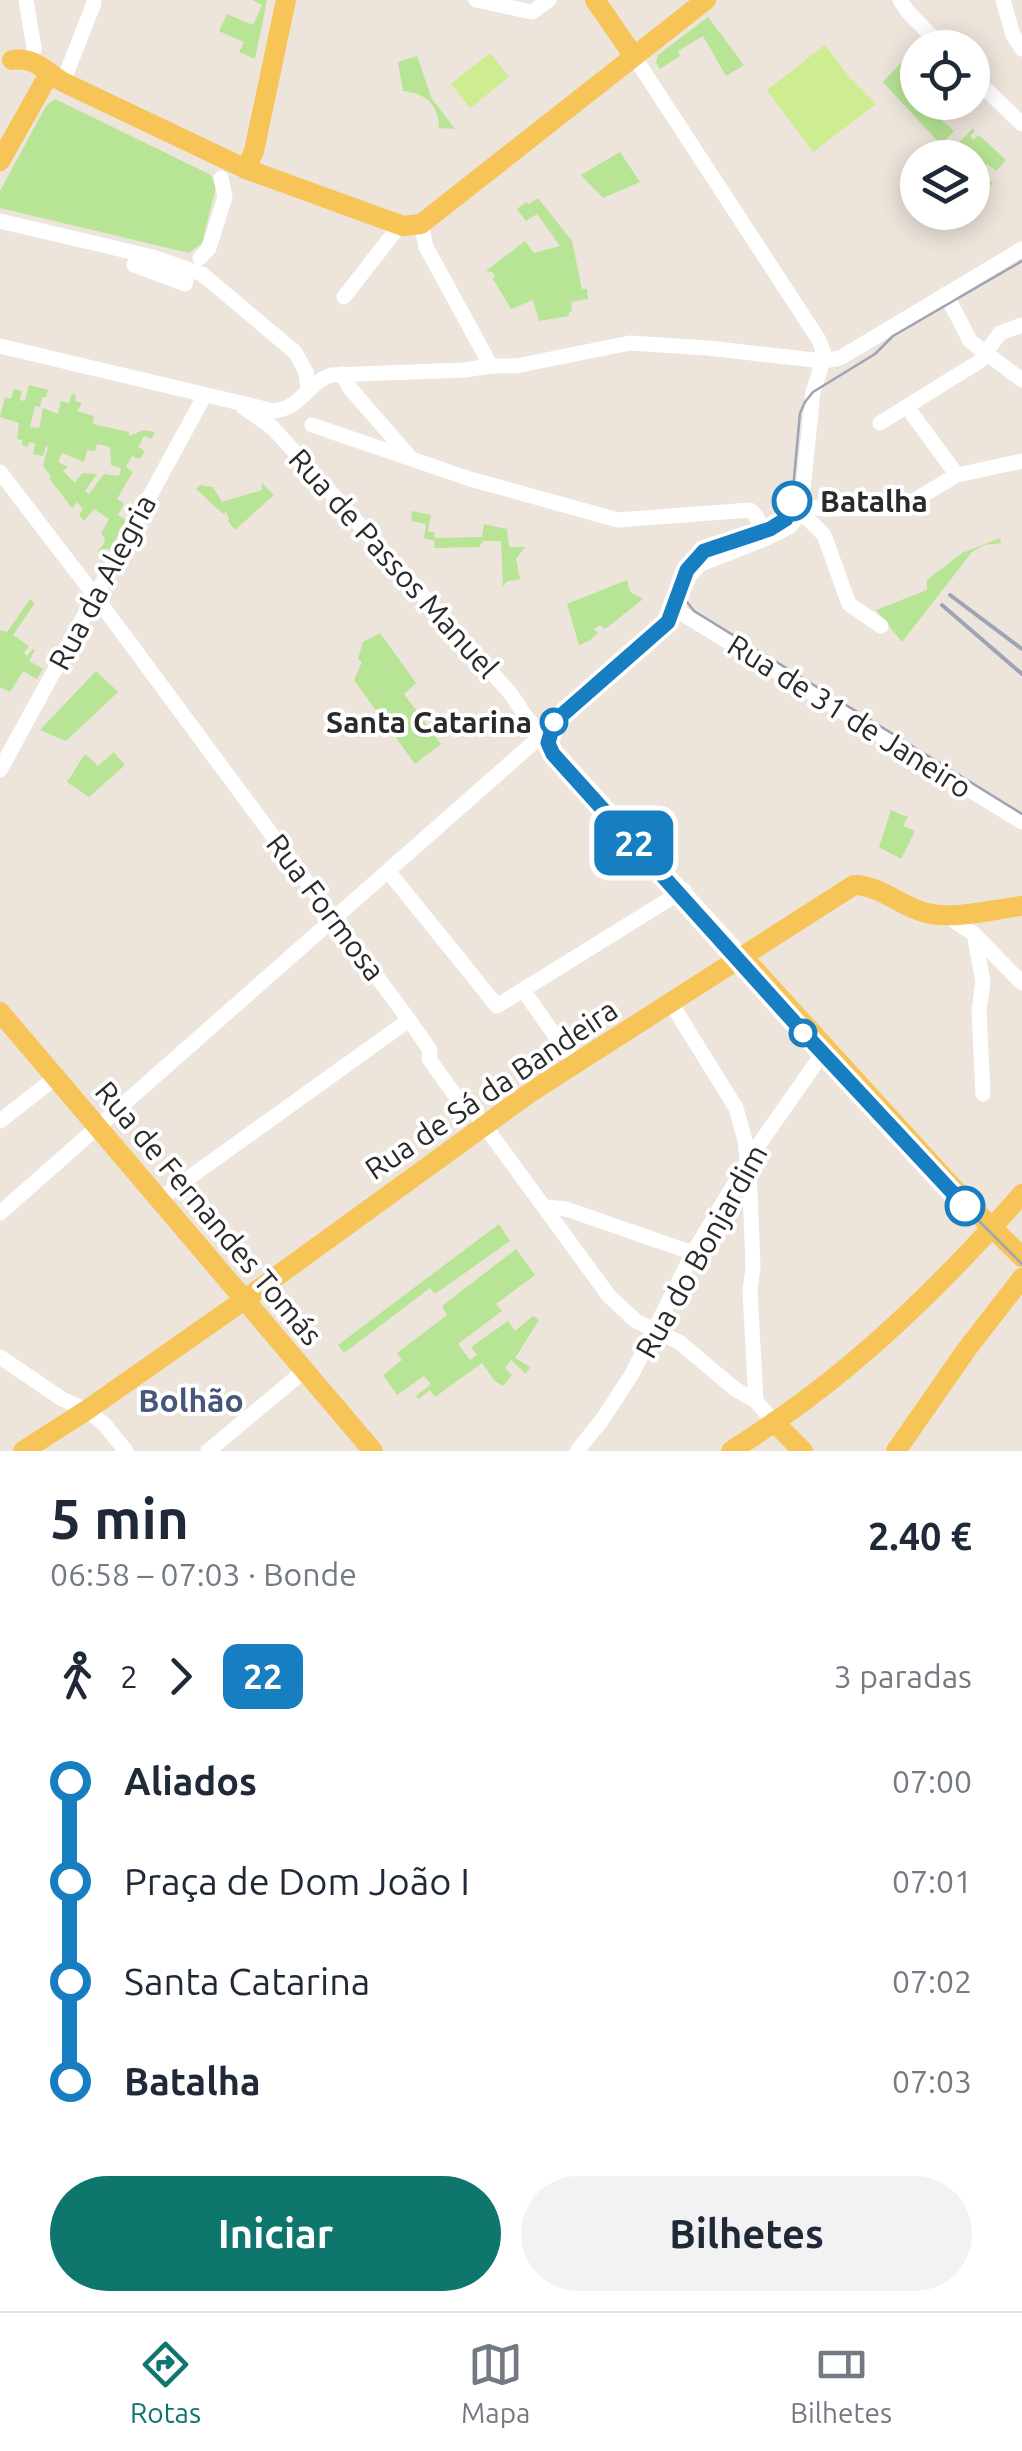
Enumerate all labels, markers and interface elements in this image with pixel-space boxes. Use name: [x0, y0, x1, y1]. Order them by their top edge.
map controls: [900, 30, 990, 230]
button: locate: [900, 30, 990, 120]
button: layers: [900, 140, 990, 230]
street label: Rua de Passos Manuel: [282, 442, 506, 684]
marker: Batalha: [773, 482, 811, 520]
place label: Batalha: [820, 484, 928, 518]
street label: Rua da Alegria: [42, 489, 162, 675]
street label: Rua de 31 de Janeiro: [722, 627, 978, 805]
place label: Santa Catarina: [326, 705, 532, 739]
marker: Santa Catarina: [541, 709, 567, 735]
line badge: 22: [589, 810, 679, 876]
text: 22: [614, 823, 654, 863]
street label: Rua Formosa: [260, 827, 392, 987]
street label: Rua de Sá da Bandeira: [358, 992, 624, 1186]
unlabelled marker: [790, 1020, 816, 1046]
street label: Rua de Fernandes Tomás: [89, 1074, 329, 1352]
street label: Rua do Bonjardim: [628, 1138, 774, 1364]
unlabelled marker: [946, 1187, 984, 1225]
district label: Bolhão: [138, 1382, 244, 1418]
text: 5 min: [50, 1488, 189, 1549]
text: 2.40 €: [868, 1515, 972, 1557]
text: 06:58 – 07:03 · Bonde: [50, 1556, 357, 1592]
icon: walk: [50, 1649, 105, 1704]
icon: forward: [153, 1649, 208, 1704]
text: 22: [243, 1656, 283, 1696]
text: 2: [120, 1658, 138, 1694]
text: 3 paradas: [834, 1658, 972, 1694]
text: Aliados: [124, 1760, 257, 1802]
text: 07:00: [892, 1763, 972, 1799]
text: Praça de Dom João I: [124, 1860, 470, 1902]
text: 07:01: [892, 1863, 972, 1899]
text: Santa Catarina: [124, 1960, 370, 2002]
text: 07:02: [892, 1963, 972, 1999]
text: Batalha: [124, 2060, 261, 2102]
text: 07:03: [892, 2063, 972, 2099]
button: Iniciar: [50, 2176, 501, 2291]
button: Bilhetes: [521, 2176, 972, 2291]
tab: Rotas: [130, 2337, 201, 2428]
tab: Mapa: [461, 2337, 530, 2428]
tab: Bilhetes: [790, 2337, 892, 2428]

